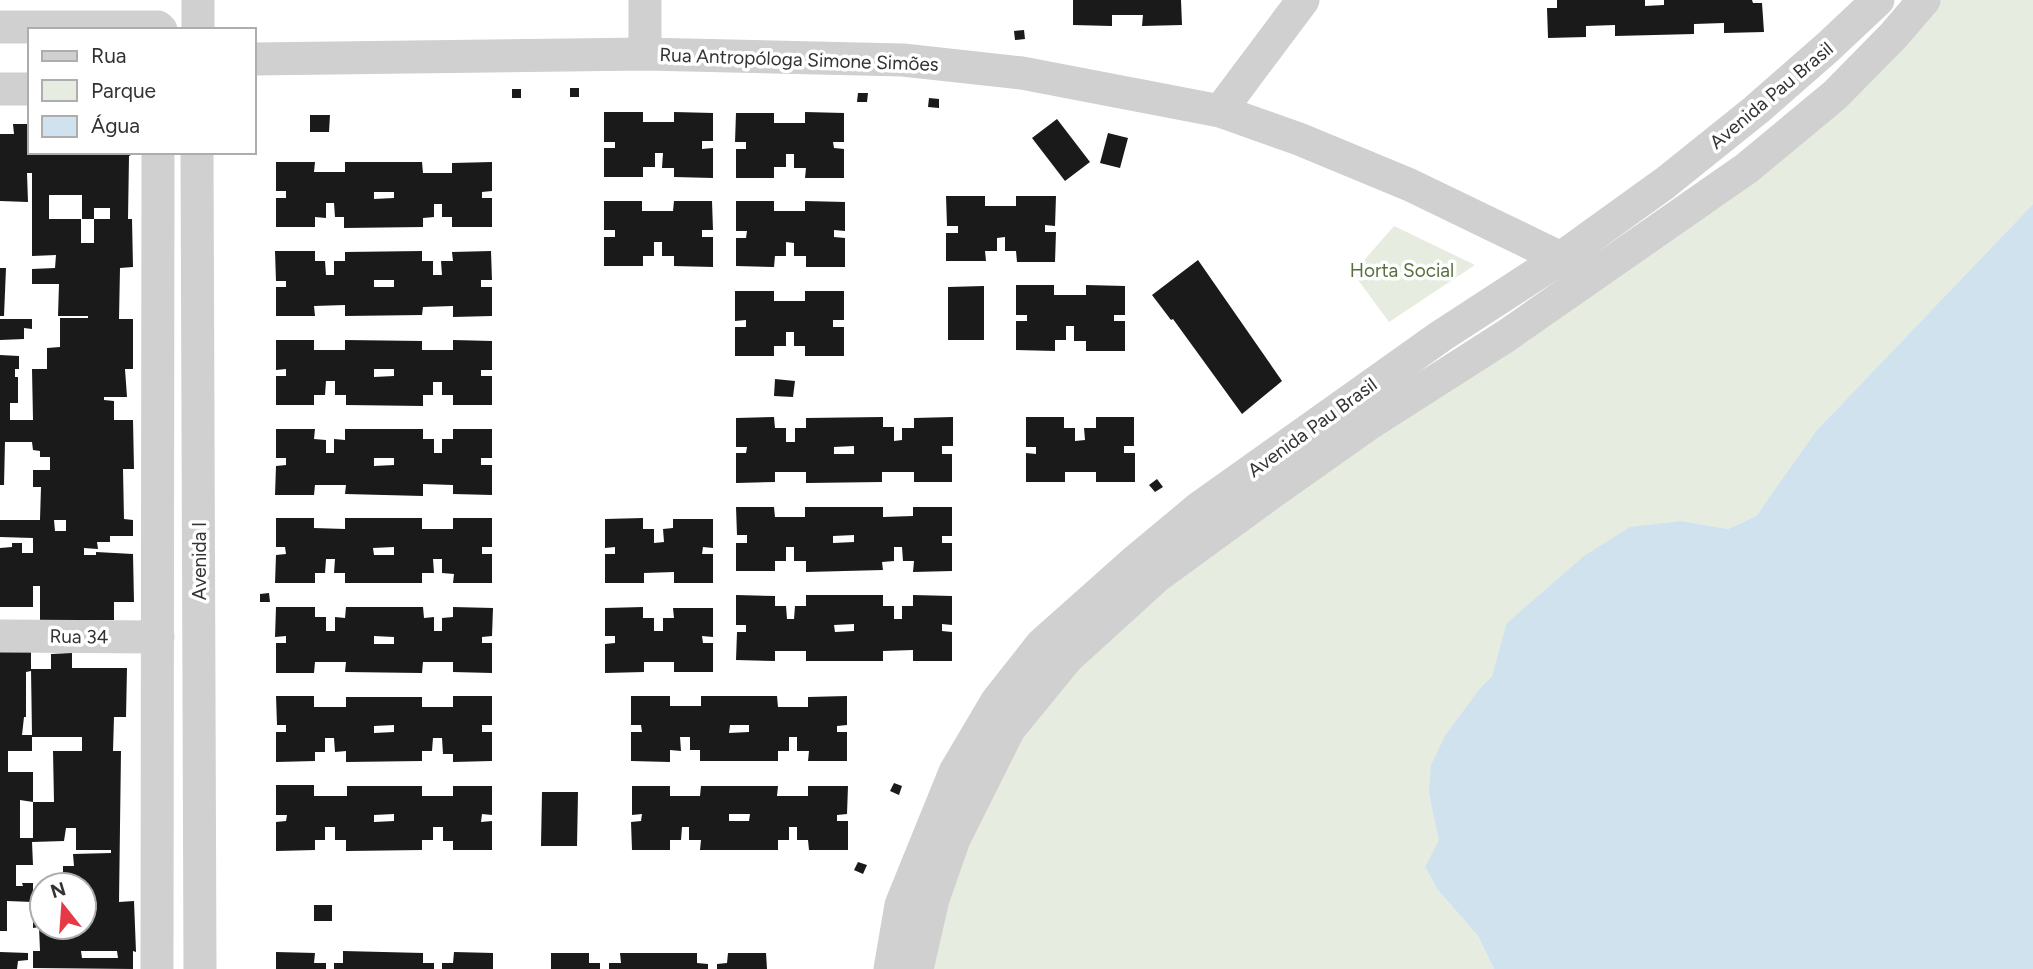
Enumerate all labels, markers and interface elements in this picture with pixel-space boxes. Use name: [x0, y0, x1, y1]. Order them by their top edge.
legend: [28, 28, 256, 154]
street label: Avenida Pau Brasil: [1705, 37, 1838, 154]
text: Rua: [91, 43, 127, 68]
street label: Rua Antropóloga Simone Simões: [659, 43, 939, 76]
text: Parque: [91, 78, 156, 103]
text: Água: [91, 113, 140, 138]
park label: Horta Social: [1350, 259, 1454, 282]
street label: Avenida Pau Brasil: [1243, 373, 1381, 482]
street label: Avenida I: [188, 522, 211, 600]
street label: Rua 34: [49, 624, 109, 649]
north arrow: [28, 871, 98, 941]
text: N: [48, 877, 69, 903]

